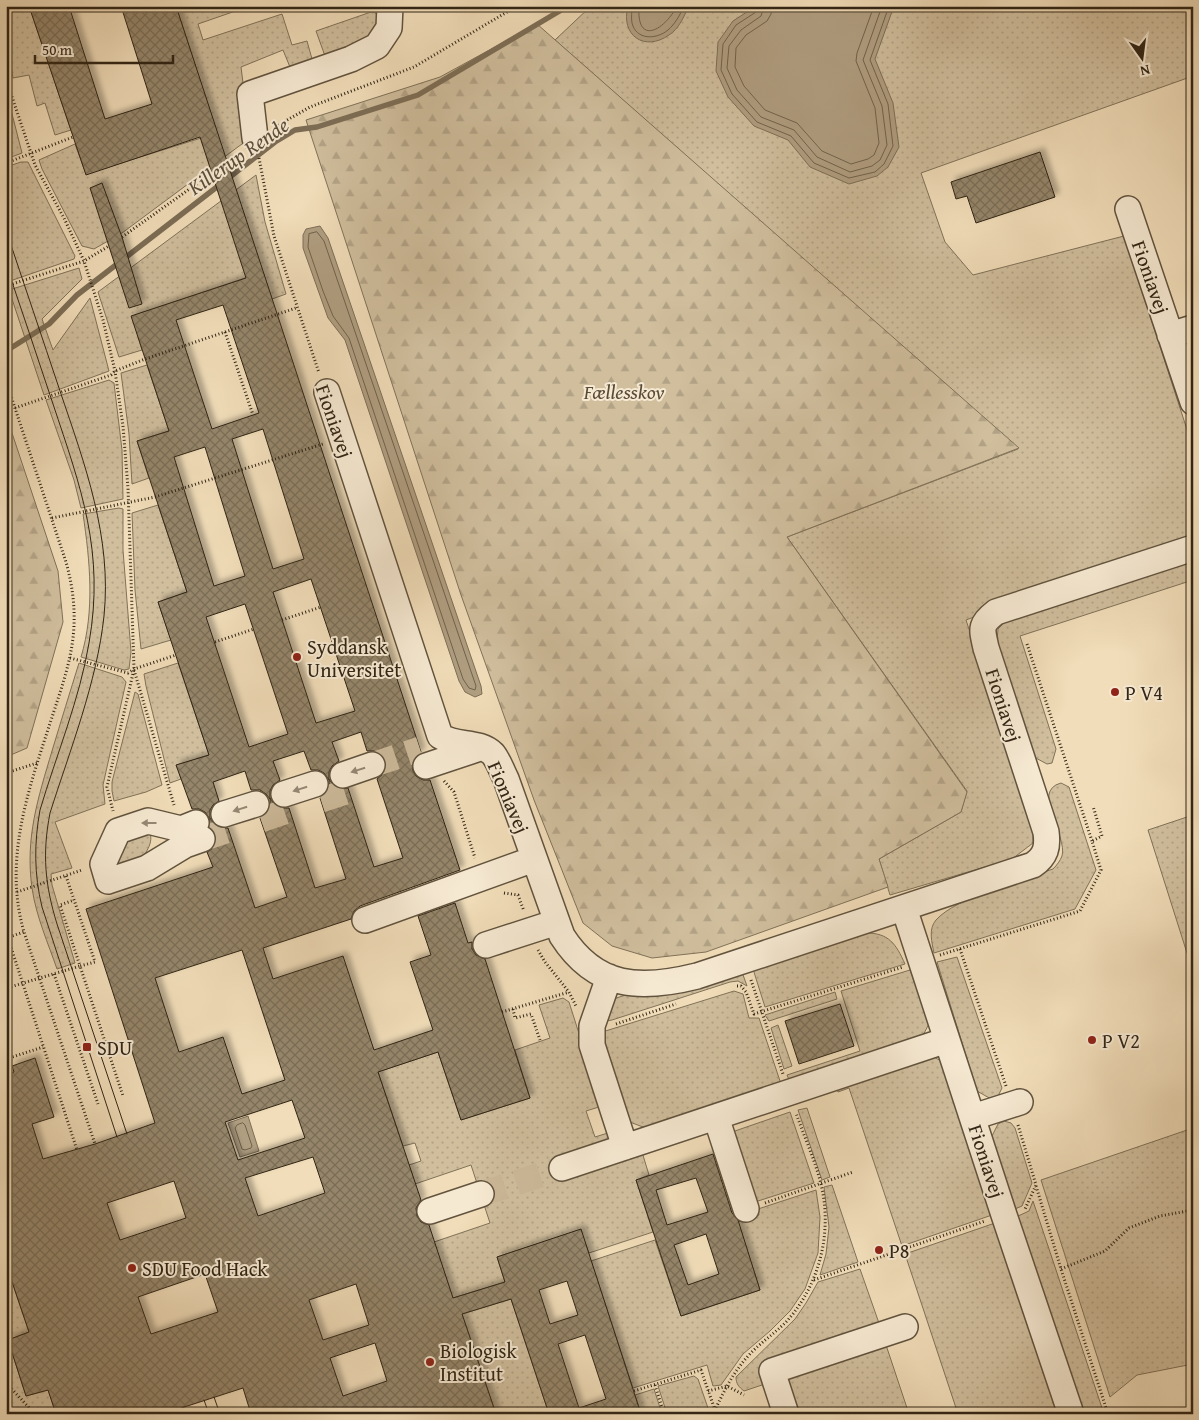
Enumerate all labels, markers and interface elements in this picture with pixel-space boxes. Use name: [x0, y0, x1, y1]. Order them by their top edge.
scale bar: [35, 32, 172, 64]
north arrow: [1116, 32, 1166, 82]
text: 50 m: [42, 39, 73, 60]
text: N: [1138, 60, 1152, 82]
water label: Killerup Rende: [180, 110, 295, 203]
street label: Fioniavej: [1125, 236, 1177, 318]
park label: Fællesskov: [583, 377, 664, 406]
street label: Fioniavej: [309, 380, 361, 462]
place label: Syddansk Universitet: [307, 632, 401, 684]
marker: Syddansk Universitet: [291, 651, 303, 663]
street label: Fioniavej: [978, 664, 1030, 746]
place label: P V4: [1125, 678, 1163, 707]
marker: P V4: [1109, 686, 1121, 698]
street label: Fioniavej: [481, 756, 537, 838]
one-way arrow: [350, 767, 365, 774]
one-way arrow: [292, 786, 307, 794]
one-way arrow: [232, 806, 247, 813]
one-way arrow: [141, 819, 157, 827]
place label: P V2: [1102, 1026, 1140, 1055]
place label: SDU: [97, 1033, 132, 1062]
marker: P V2: [1086, 1034, 1098, 1046]
marker: SDU: [81, 1041, 93, 1053]
street label: Fioniavej: [961, 1120, 1013, 1202]
place label: P8: [889, 1236, 909, 1265]
marker: P8: [873, 1244, 885, 1256]
place label: SDU Food Hack: [142, 1254, 268, 1283]
marker: SDU Food Hack: [126, 1262, 138, 1274]
place label: Biologisk Institut: [440, 1336, 517, 1388]
marker: Biologisk Institut: [424, 1356, 436, 1368]

